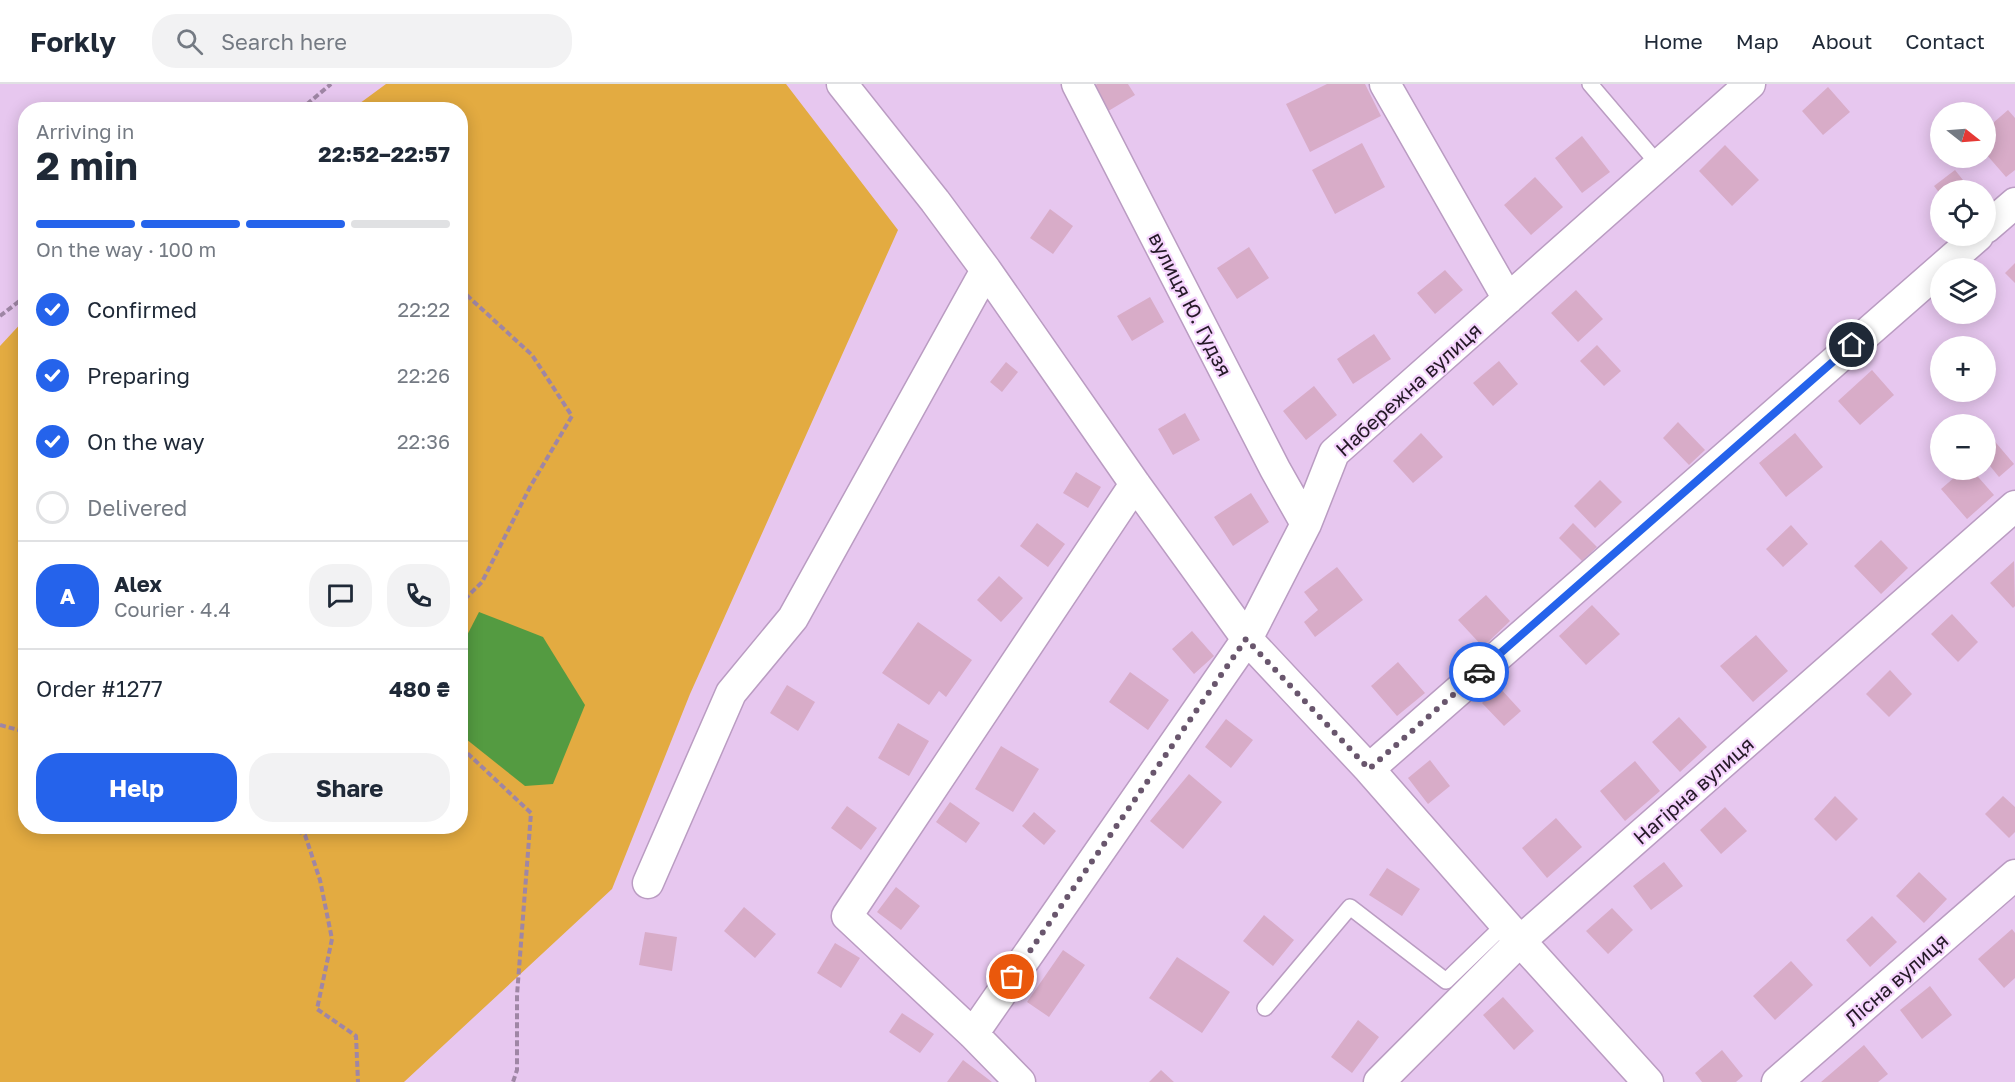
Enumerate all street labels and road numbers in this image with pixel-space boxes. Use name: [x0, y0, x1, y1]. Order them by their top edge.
street label: вулиця Ю. Гудзя: [1144, 228, 1238, 380]
street label: Набережна вулиця: [1330, 317, 1486, 461]
street label: Нагірна вулиця: [1628, 731, 1758, 849]
street label: Лісна вулиця: [1840, 928, 1952, 1030]

